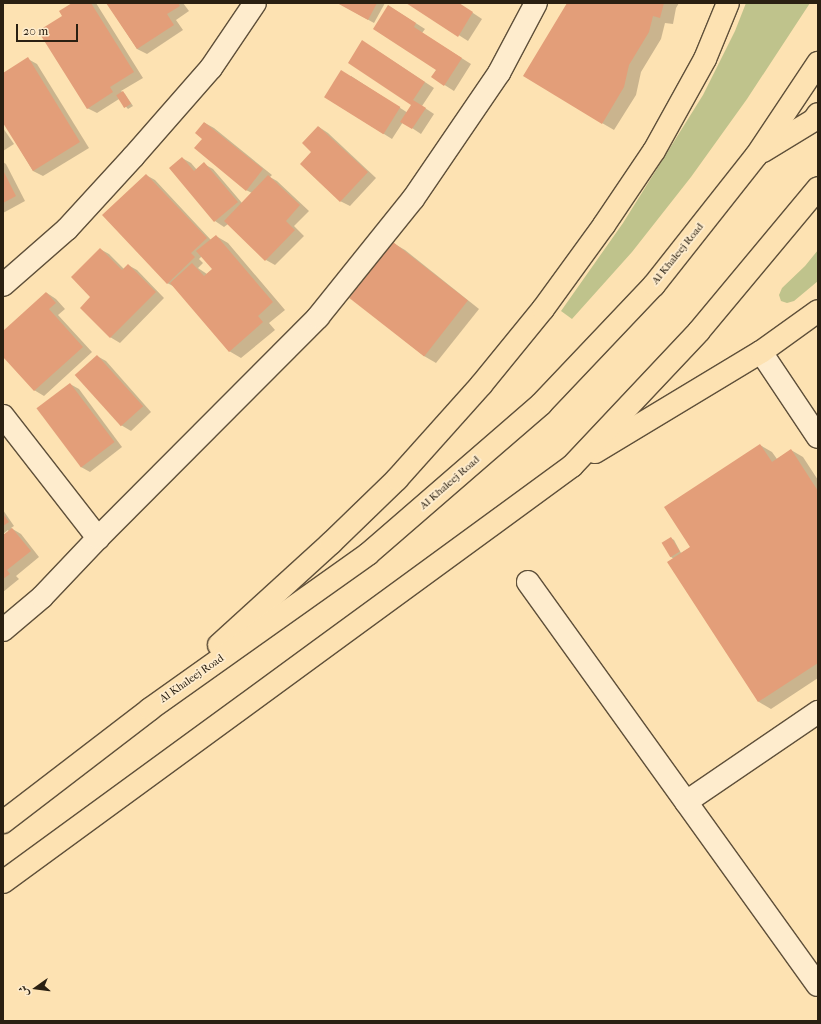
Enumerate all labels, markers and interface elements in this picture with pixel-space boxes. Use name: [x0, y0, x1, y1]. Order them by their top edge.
scale bar: [18, 16, 80, 42]
text: 20 m: [23, 24, 48, 38]
street label: Al Khaleej Road: [649, 221, 707, 287]
street label: Al Khaleej Road: [417, 453, 483, 513]
street label: Al Khaleej Road: [157, 652, 227, 706]
north arrow: [16, 968, 56, 1008]
text: ش: [16, 984, 32, 998]

